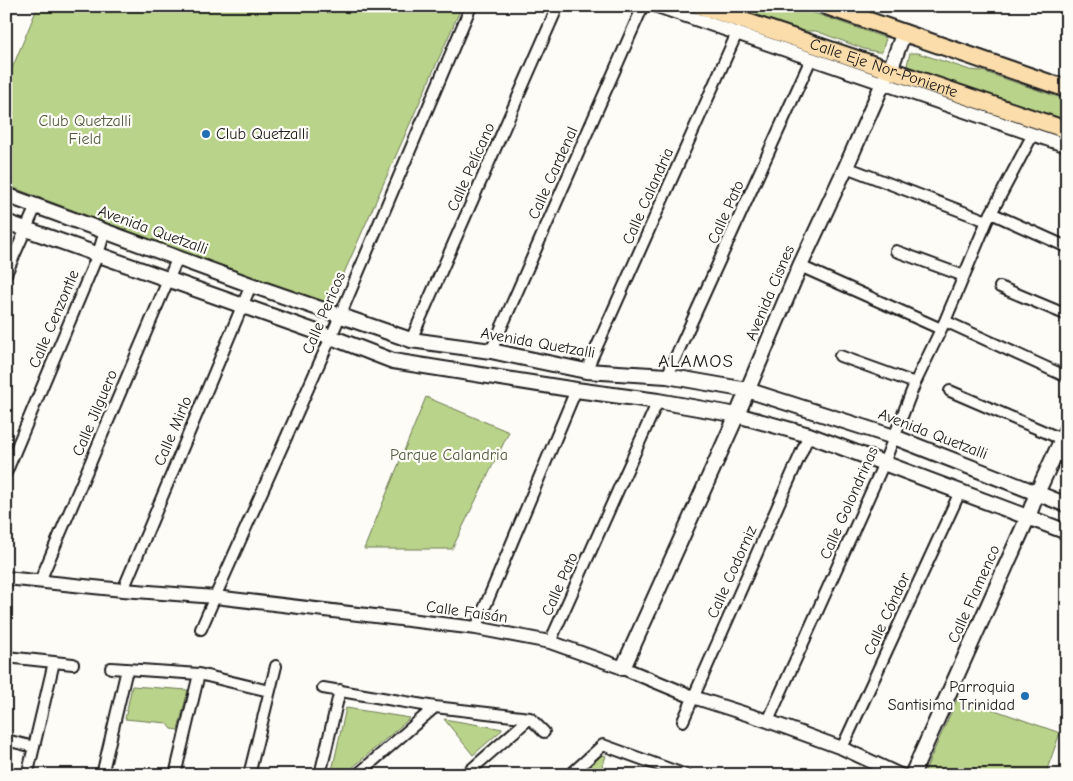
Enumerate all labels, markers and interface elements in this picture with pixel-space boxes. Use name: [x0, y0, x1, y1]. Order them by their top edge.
street label: Calle Eje Nor-Poniente: [808, 35, 960, 101]
park label: Club Quetzalli Field: [39, 112, 131, 148]
street label: Calle Pelícano: [443, 120, 499, 214]
street label: Calle Cardenal: [525, 124, 581, 222]
place label: Club Quetzalli: [216, 125, 309, 143]
marker: Club Quetzalli: [200, 128, 212, 140]
street label: Calle Calandria: [619, 145, 677, 247]
street label: Calle Pato: [704, 177, 748, 247]
street label: Avenida Quetzalli: [96, 202, 210, 258]
street label: Avenida Cisnes: [742, 242, 798, 343]
street label: Calle Cenzontle: [25, 267, 83, 371]
street label: Calle Pericos: [299, 269, 350, 357]
street label: Avenida Quetzalli: [479, 324, 597, 362]
district label: ALAMOS: [658, 350, 734, 372]
street label: Calle Jilguero: [69, 367, 121, 459]
street label: Calle Mirlo: [150, 394, 196, 468]
street label: Avenida Quetzalli: [876, 405, 990, 463]
street label: Calle Golondrinas: [816, 444, 882, 562]
park label: Parque Calandria: [390, 446, 508, 464]
street label: Calle Codorniz: [704, 523, 760, 621]
street label: Calle Flamenco: [944, 542, 1004, 646]
street label: Calle Pato: [538, 549, 582, 619]
street label: Calle Cóndor: [860, 569, 914, 658]
street label: Calle Faisán: [425, 597, 509, 627]
place label: Parroquia Santisima Trinidad: [888, 678, 1015, 714]
marker: Parroquia Santisima Trinidad: [1019, 690, 1031, 702]

